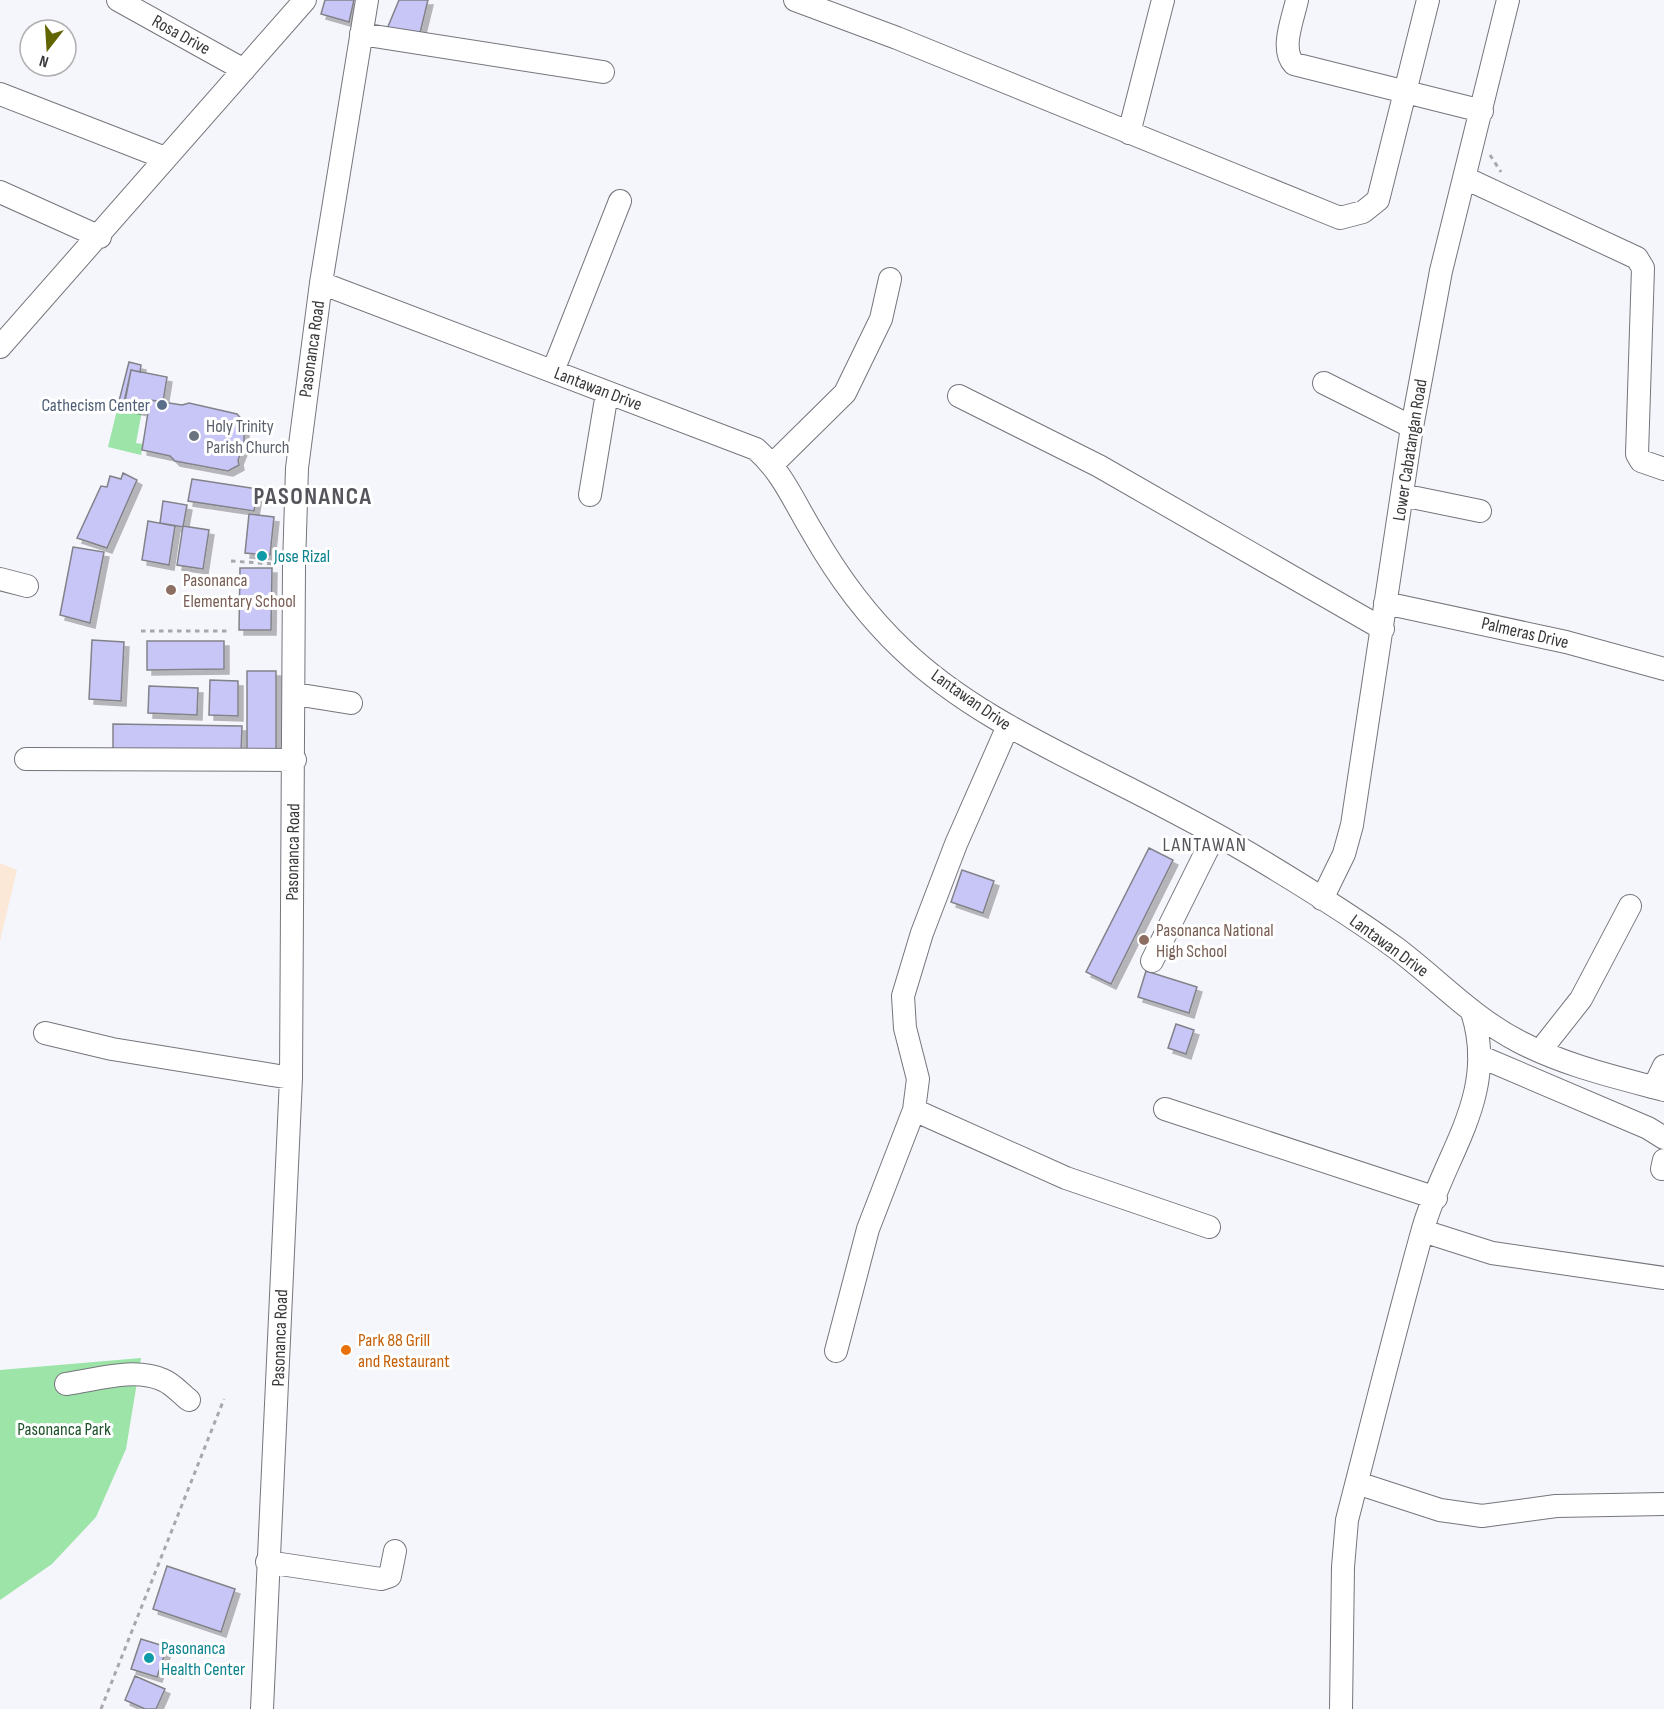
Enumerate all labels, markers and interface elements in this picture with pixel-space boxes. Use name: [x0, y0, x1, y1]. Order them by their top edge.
street label: Rosa Drive: [148, 10, 214, 60]
north arrow: [18, 18, 78, 78]
text: N: [37, 51, 51, 71]
street label: Pasonanca Road: [295, 299, 329, 399]
street label: Lantawan Drive: [551, 363, 645, 415]
street label: Lower Cabatangan Road: [1388, 378, 1432, 522]
place label: Cathecism Center: [41, 395, 150, 416]
marker: Cathecism Center: [155, 398, 169, 412]
place label: Holy Trinity Parish Church: [206, 416, 290, 458]
marker: Holy Trinity Parish Church: [187, 429, 201, 443]
district label: PASONANCA: [254, 482, 372, 511]
place label: Jose Rizal: [273, 546, 330, 567]
marker: Jose Rizal: [255, 549, 269, 563]
place label: Pasonanca Elementary School: [183, 570, 296, 612]
marker: Pasonanca Elementary School: [164, 583, 178, 597]
street label: Palmeras Drive: [1479, 613, 1571, 653]
street label: Lantawan Drive: [927, 665, 1015, 735]
street label: Pasonanca Road: [282, 803, 304, 901]
district label: LANTAWAN: [1162, 833, 1248, 857]
street label: Lantawan Drive: [1345, 910, 1433, 982]
place label: Pasonanca National High School: [1156, 920, 1274, 962]
marker: Pasonanca National High School: [1137, 933, 1151, 947]
street label: Pasonanca Road: [268, 1289, 292, 1387]
place label: Park 88 Grill and Restaurant: [358, 1330, 450, 1372]
marker: Park 88 Grill and Restaurant: [339, 1343, 353, 1357]
park label: Pasonanca Park: [17, 1419, 111, 1440]
place label: Pasonanca Health Center: [161, 1638, 245, 1680]
marker: Pasonanca Health Center: [142, 1651, 156, 1665]

